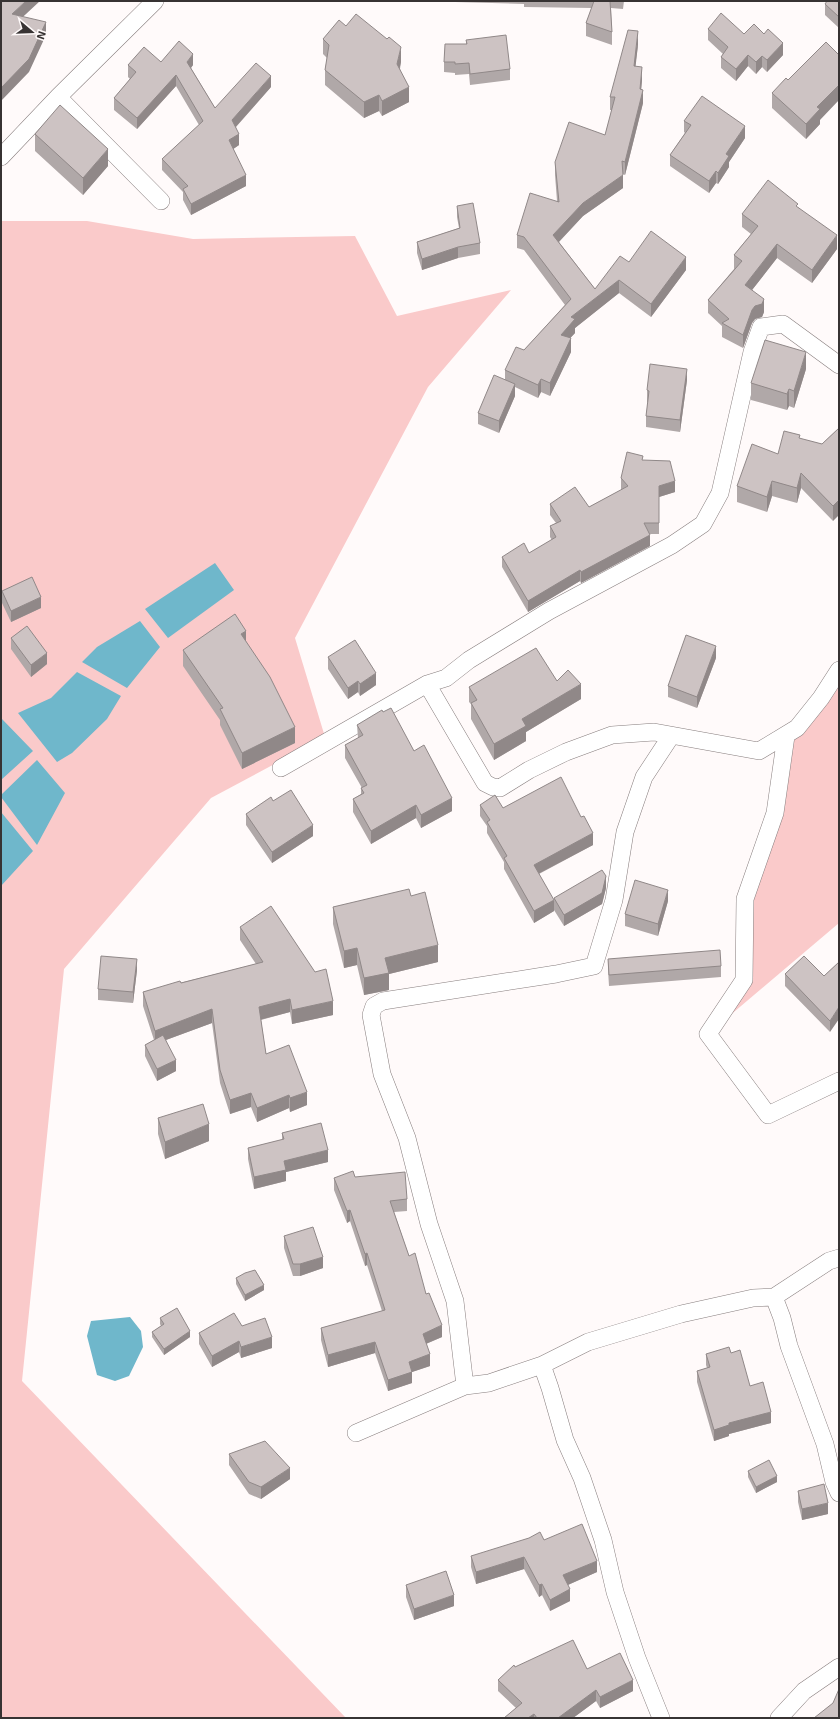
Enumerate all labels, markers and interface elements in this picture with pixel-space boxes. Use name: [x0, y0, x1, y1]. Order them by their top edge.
north arrow: [12, 12, 52, 52]
text: N: [34, 30, 49, 41]

